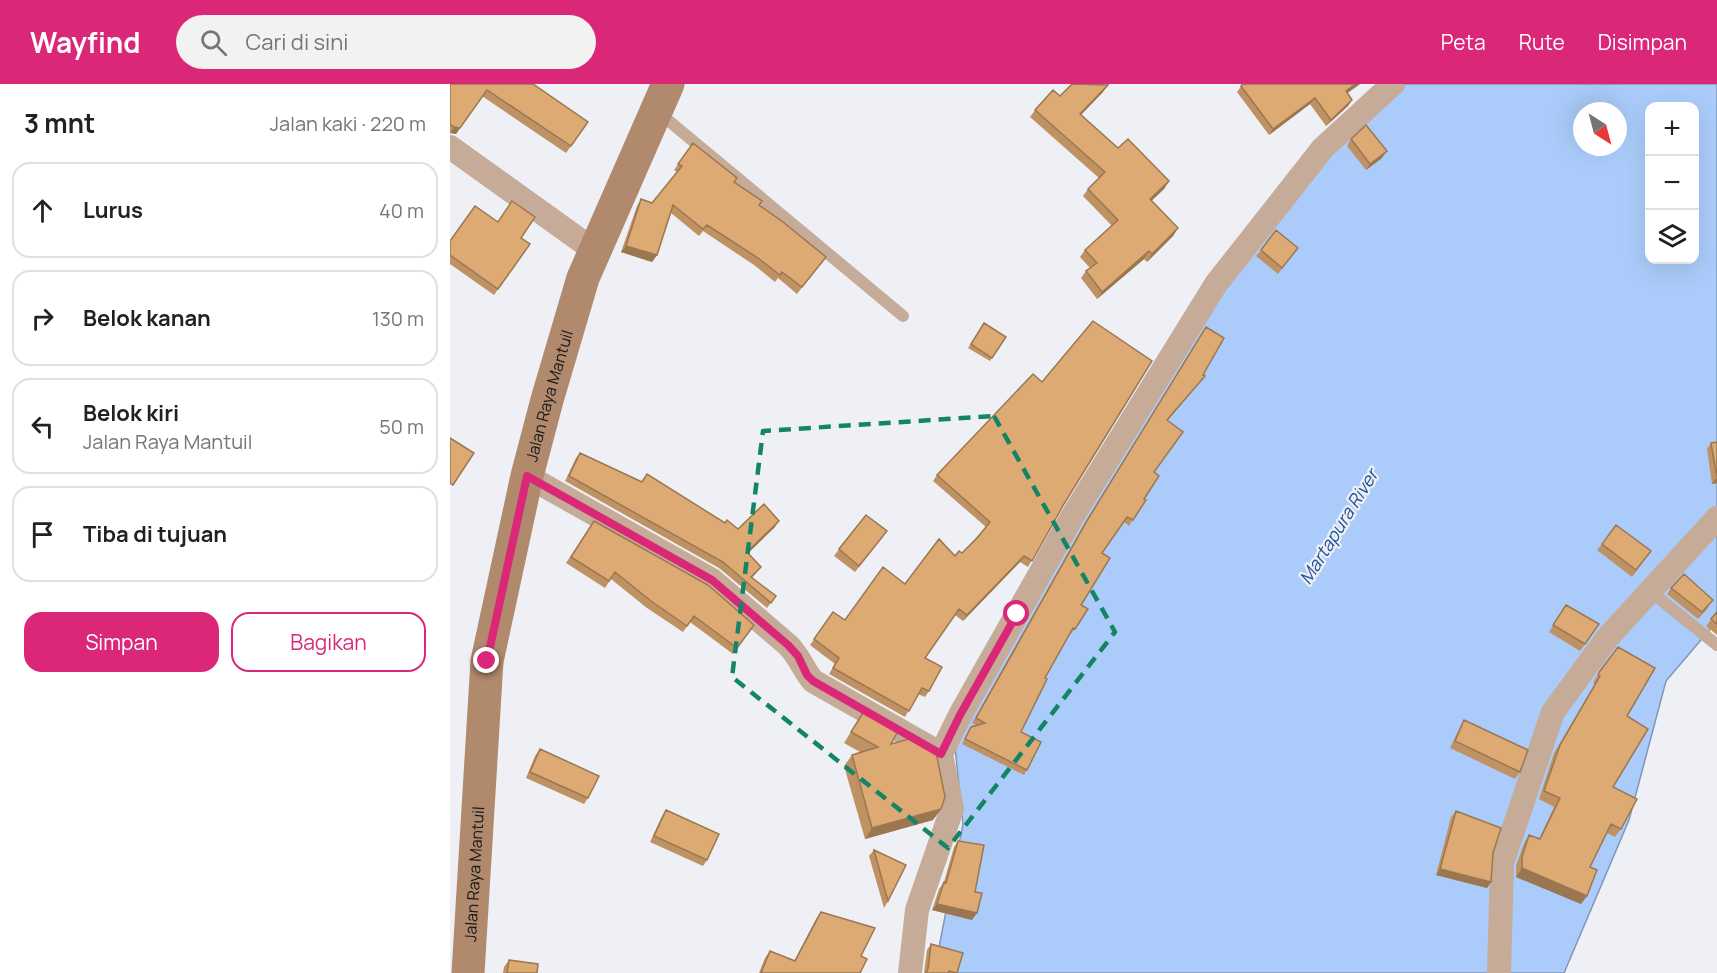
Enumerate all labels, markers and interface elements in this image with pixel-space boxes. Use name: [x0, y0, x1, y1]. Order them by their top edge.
search box: [176, 15, 596, 69]
text: Wayfind: [30, 23, 140, 61]
icon: search: [197, 26, 230, 59]
text: Cari di sini: [245, 27, 348, 57]
text: Peta: [1441, 28, 1486, 56]
text: Rute: [1519, 28, 1565, 56]
text: Disimpan: [1598, 28, 1687, 56]
north arrow: [1573, 102, 1627, 156]
map controls: [1645, 102, 1699, 264]
button: +: [1645, 102, 1699, 156]
text: 3 mnt: [24, 105, 95, 141]
text: Jalan kaki · 220 m: [270, 110, 426, 137]
button: −: [1645, 156, 1699, 210]
icon: ahead: [26, 194, 59, 227]
text: Lurus: [83, 195, 143, 225]
text: 40 m: [379, 197, 424, 224]
button: layers: [1645, 210, 1699, 264]
icon: right: [26, 302, 59, 335]
text: Belok kanan: [83, 303, 211, 333]
text: 130 m: [372, 305, 424, 332]
street label: Jalan Raya Mantuil: [520, 327, 578, 464]
text: Belok kiri: [83, 398, 179, 428]
icon: left: [26, 410, 59, 443]
text: 50 m: [379, 413, 424, 440]
text: Jalan Raya Mantuil: [83, 428, 252, 455]
water label: Martapura River: [1293, 462, 1384, 588]
icon: arrive: [26, 518, 59, 551]
text: Tiba di tujuan: [83, 519, 227, 549]
route start: [1003, 600, 1029, 626]
button: Simpan: [24, 612, 219, 672]
button: Bagikan: [231, 612, 426, 672]
route end: [473, 647, 499, 673]
street label: Jalan Raya Mantuil: [459, 806, 489, 943]

